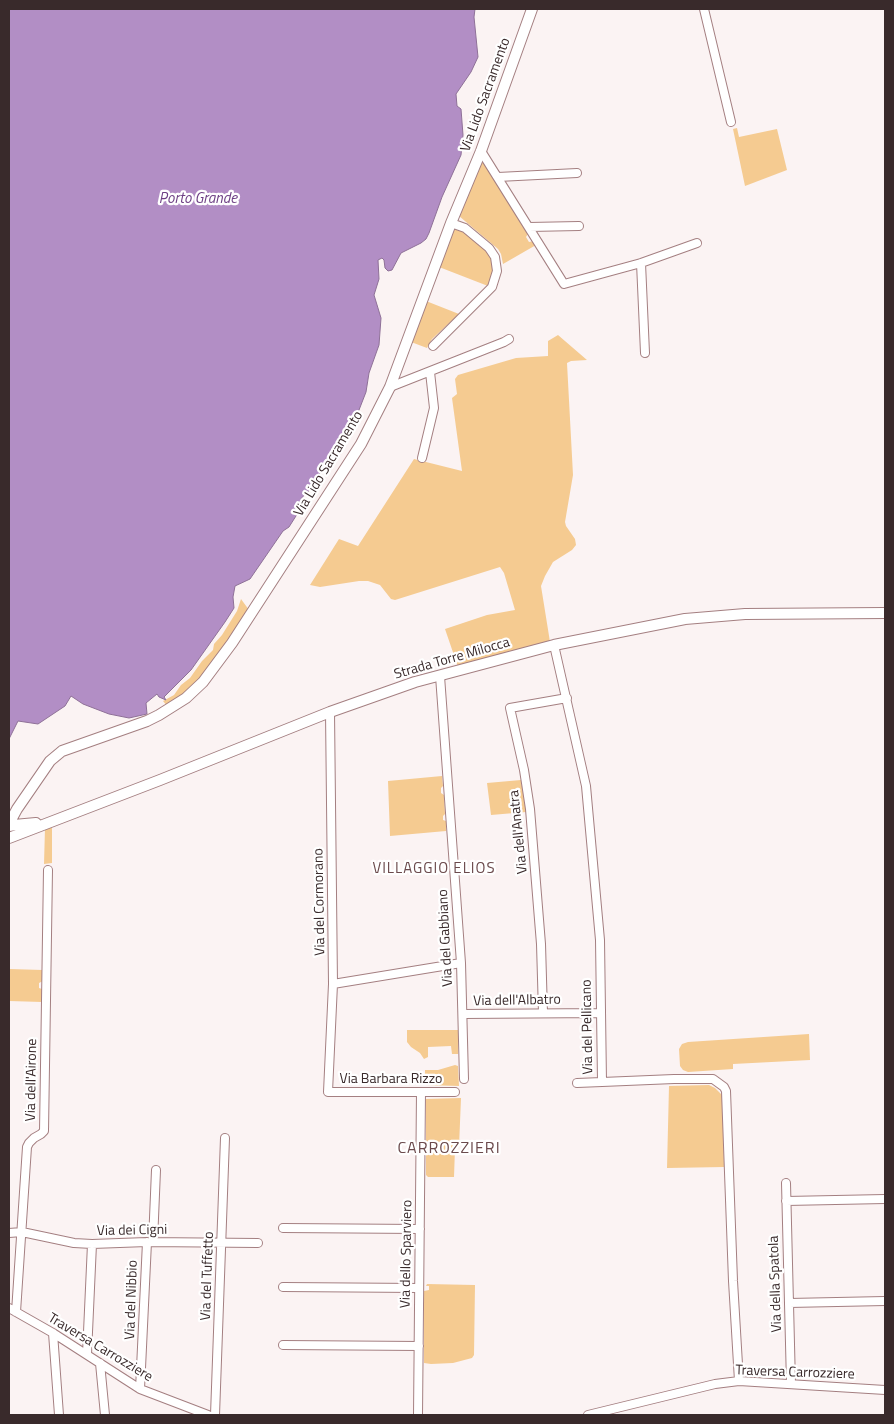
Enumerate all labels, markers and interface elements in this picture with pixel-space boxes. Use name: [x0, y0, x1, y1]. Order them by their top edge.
street label: Via Lido Sacramento: [458, 36, 514, 154]
water label: Porto Grande: [159, 190, 237, 208]
street label: Via Lido Sacramento: [291, 408, 367, 520]
street label: Strada Torre Milocca: [392, 634, 512, 684]
street label: Via dell'Anatra: [506, 789, 532, 875]
street label: Via del Cormorano: [311, 848, 329, 956]
district label: VILLAGGIO ELIOS: [371, 860, 497, 878]
street label: Via del Gabbiano: [435, 889, 457, 987]
street label: Via del Pellicano: [579, 979, 597, 1075]
street label: Via dell'Albatro: [473, 992, 561, 1010]
street label: Via dell'Airone: [23, 1039, 41, 1121]
street label: Via Barbara Rizzo: [340, 1072, 442, 1088]
district label: CARROZZIERI: [396, 1139, 502, 1159]
street label: Via dello Sparviero: [398, 1200, 416, 1308]
street label: Via dei Cigni: [97, 1222, 167, 1240]
street label: Via del Tuffetto: [198, 1231, 218, 1321]
street label: Via della Spatola: [766, 1235, 786, 1333]
street label: Via del Nibbio: [122, 1260, 142, 1340]
street label: Traversa Carrozziere: [45, 1310, 155, 1386]
street label: Traversa Carrozziere: [735, 1363, 855, 1383]

